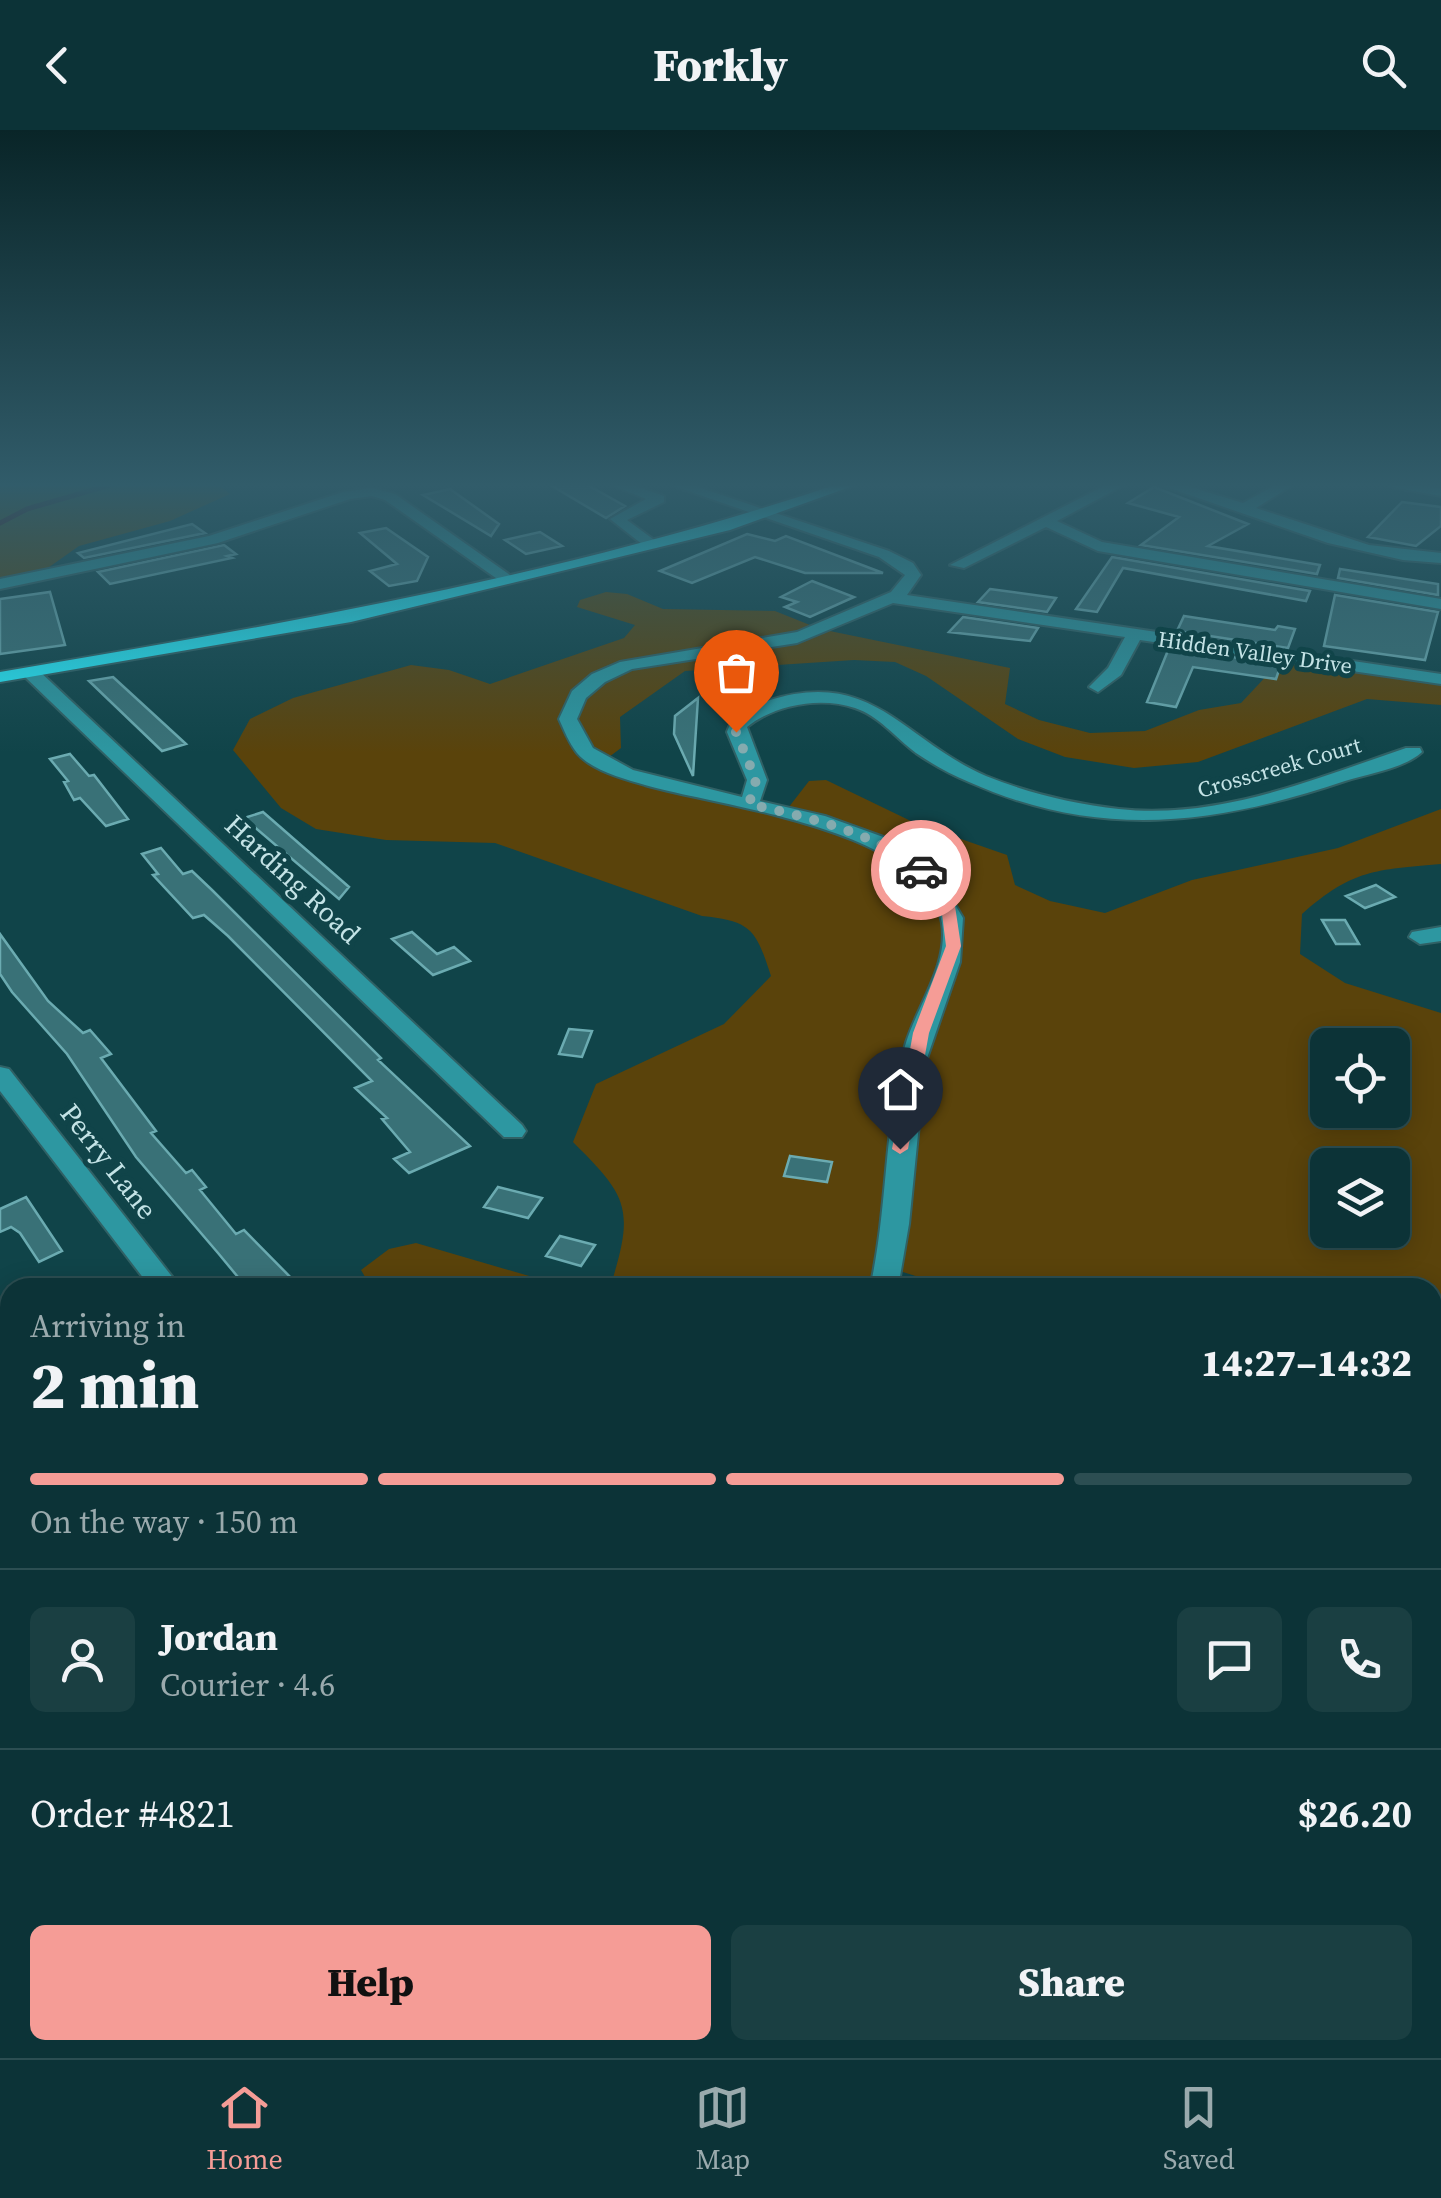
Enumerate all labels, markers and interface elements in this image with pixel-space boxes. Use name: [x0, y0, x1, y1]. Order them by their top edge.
text: Forkly: [653, 34, 788, 96]
icon: back: [30, 38, 85, 93]
icon: search: [1356, 38, 1411, 93]
street label: Hidden Valley Drive: [1156, 624, 1354, 680]
pin: [694, 630, 779, 733]
icon: bag: [709, 645, 764, 700]
street label: Crosscreek Court: [1194, 729, 1365, 805]
street label: Harding Road: [217, 806, 369, 952]
courier: [871, 820, 971, 920]
icon: car: [894, 843, 949, 898]
map controls: [1310, 1028, 1410, 1248]
button: locate: [1310, 1028, 1410, 1128]
pin: [858, 1047, 943, 1150]
icon: home: [873, 1062, 928, 1117]
street label: Perry Lane: [52, 1095, 166, 1227]
button: layers: [1310, 1148, 1410, 1248]
text: Arriving in: [30, 1304, 185, 1348]
text: 14:27–14:32: [1201, 1337, 1412, 1389]
text: 2 min: [30, 1341, 200, 1430]
text: On the way · 150 m: [30, 1500, 298, 1544]
button: person: [30, 1607, 135, 1712]
button: chat: [1177, 1607, 1282, 1712]
button: phone: [1307, 1607, 1412, 1712]
text: Jordan: [160, 1611, 278, 1663]
text: Courier · 4.6: [160, 1663, 335, 1707]
text: Order #4821: [30, 1788, 234, 1840]
text: $26.20: [1298, 1788, 1412, 1840]
button: Help: [30, 1925, 711, 2040]
button: Share: [731, 1925, 1412, 2040]
tab: Home: [206, 2080, 283, 2178]
tab: Map: [695, 2080, 750, 2178]
tab: Saved: [1163, 2080, 1235, 2178]

